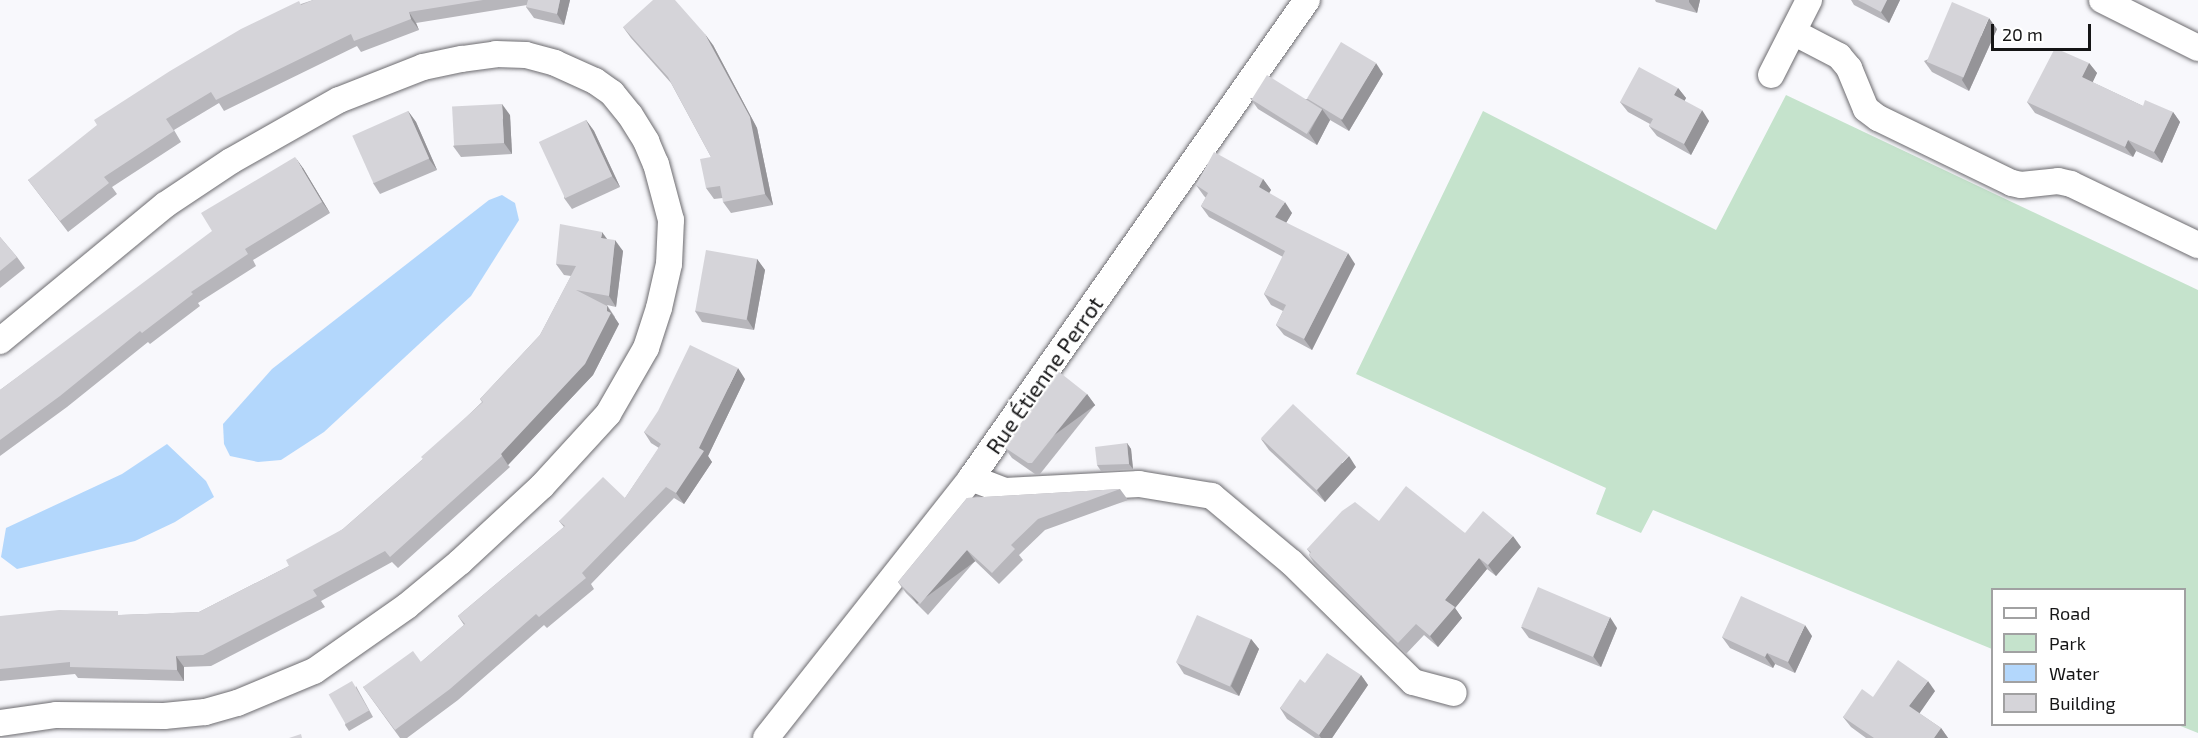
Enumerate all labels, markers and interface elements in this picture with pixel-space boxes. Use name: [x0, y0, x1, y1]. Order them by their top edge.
scale bar: [1994, 12, 2094, 50]
text: 20 m: [2002, 23, 2043, 45]
street label: Rue Étienne Perrot: [980, 291, 1108, 459]
legend: [1991, 588, 2186, 726]
text: Road: [2049, 602, 2090, 624]
text: Park: [2049, 632, 2086, 654]
text: Water: [2049, 662, 2099, 684]
text: Building: [2049, 692, 2116, 714]

